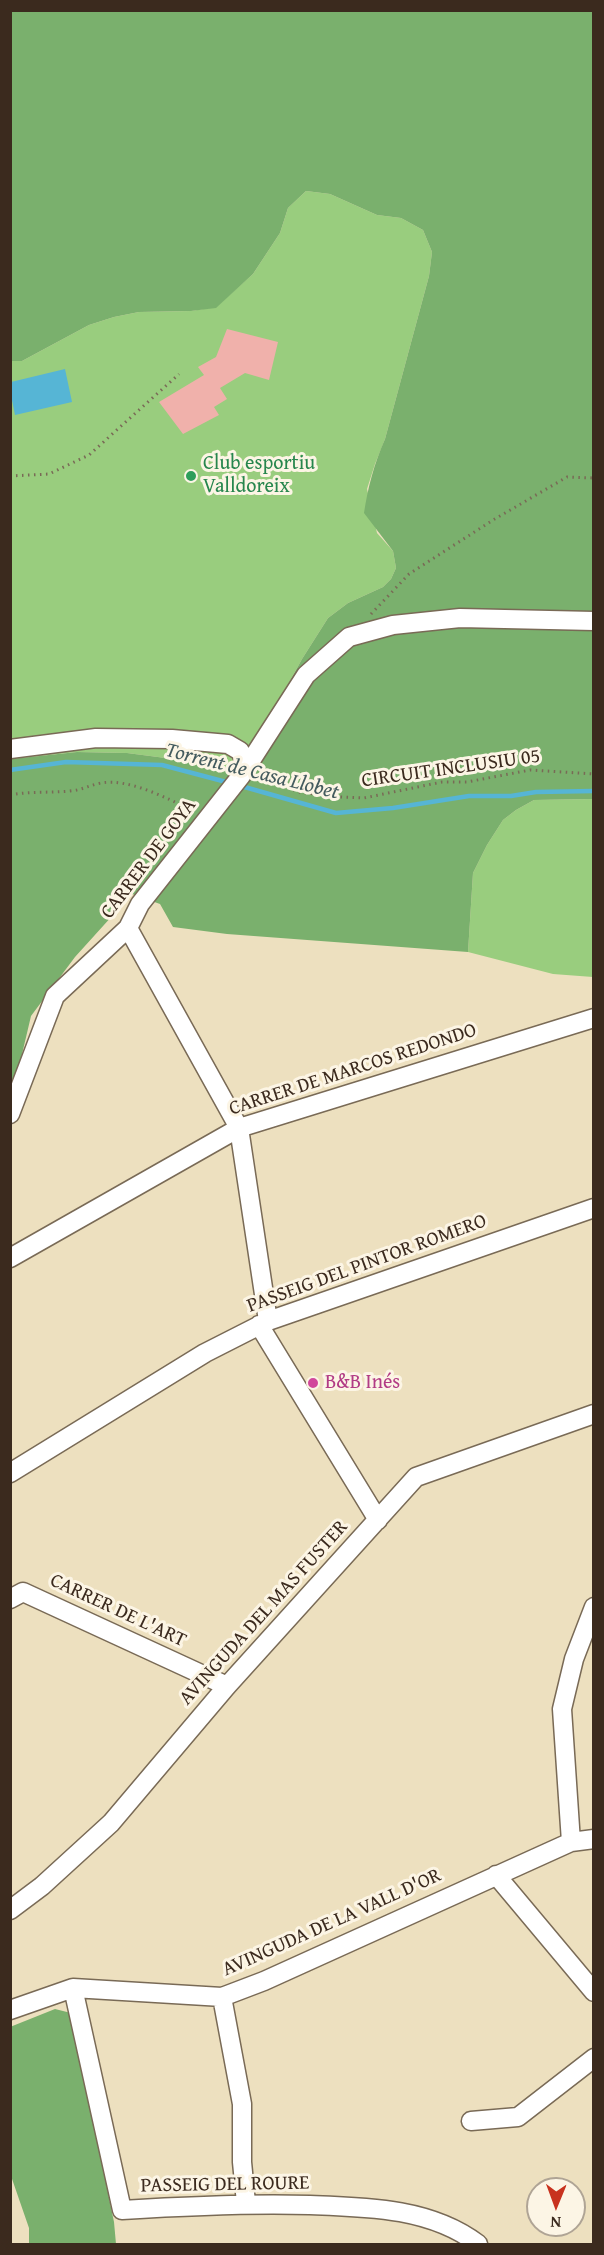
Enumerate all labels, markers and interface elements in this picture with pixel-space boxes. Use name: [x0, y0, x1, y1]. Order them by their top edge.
place label: Club esportiu Valldoreix: [203, 452, 315, 499]
marker: Club esportiu Valldoreix: [184, 469, 198, 483]
water label: Torrent de Casa Llobet: [163, 738, 341, 806]
street label: CIRCUIT INCLUSIU 05: [360, 745, 542, 793]
street label: CARRER DE GOYA: [96, 794, 202, 924]
street label: CARRER DE MARCOS REDONDO: [226, 1019, 480, 1121]
street label: PASSEIG DEL PINTOR ROMERO: [244, 1209, 490, 1319]
place label: B&B Inés: [325, 1371, 400, 1395]
marker: B&B Inés: [306, 1376, 320, 1390]
street label: AVINGUDA DEL MAS FUSTER: [175, 1516, 353, 1710]
street label: CARRER DE L'ART: [46, 1569, 190, 1653]
street label: AVINGUDA DE LA VALL D'OR: [219, 1864, 445, 1982]
street label: PASSEIG DEL ROURE: [141, 2172, 309, 2198]
north arrow: [526, 2177, 586, 2237]
text: N: [550, 2211, 561, 2235]

